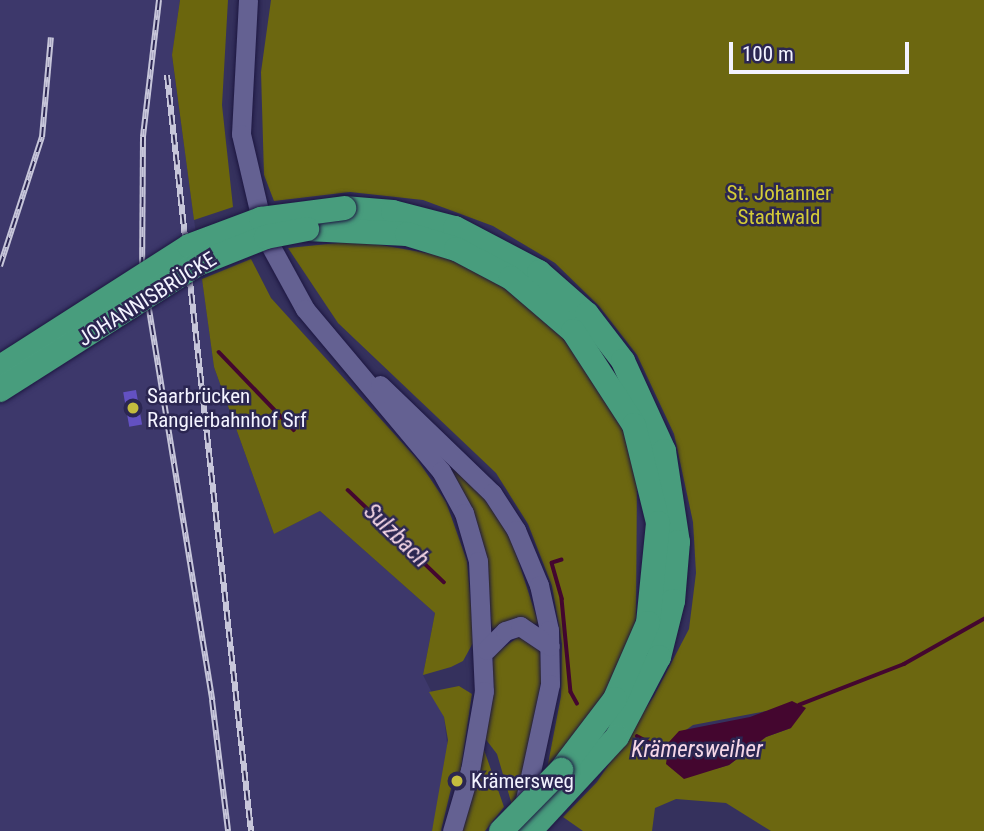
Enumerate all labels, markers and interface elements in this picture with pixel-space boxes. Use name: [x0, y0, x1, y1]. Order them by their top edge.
scale bar: [732, 28, 912, 72]
text: 100 m: [742, 42, 794, 66]
park label: St. Johanner Stadtwald: [727, 180, 831, 230]
street label: JOHANNISBRÜCKE: [73, 246, 221, 352]
place label: Saarbrücken Rangierbahnhof Srf: [147, 383, 307, 433]
marker: Saarbrücken Rangierbahnhof Srf: [125, 400, 141, 416]
water label: Sulzbach: [358, 498, 434, 574]
water label: Krämersweiher: [631, 736, 763, 764]
place label: Krämersweg: [471, 768, 574, 794]
marker: Krämersweg: [449, 773, 465, 789]

